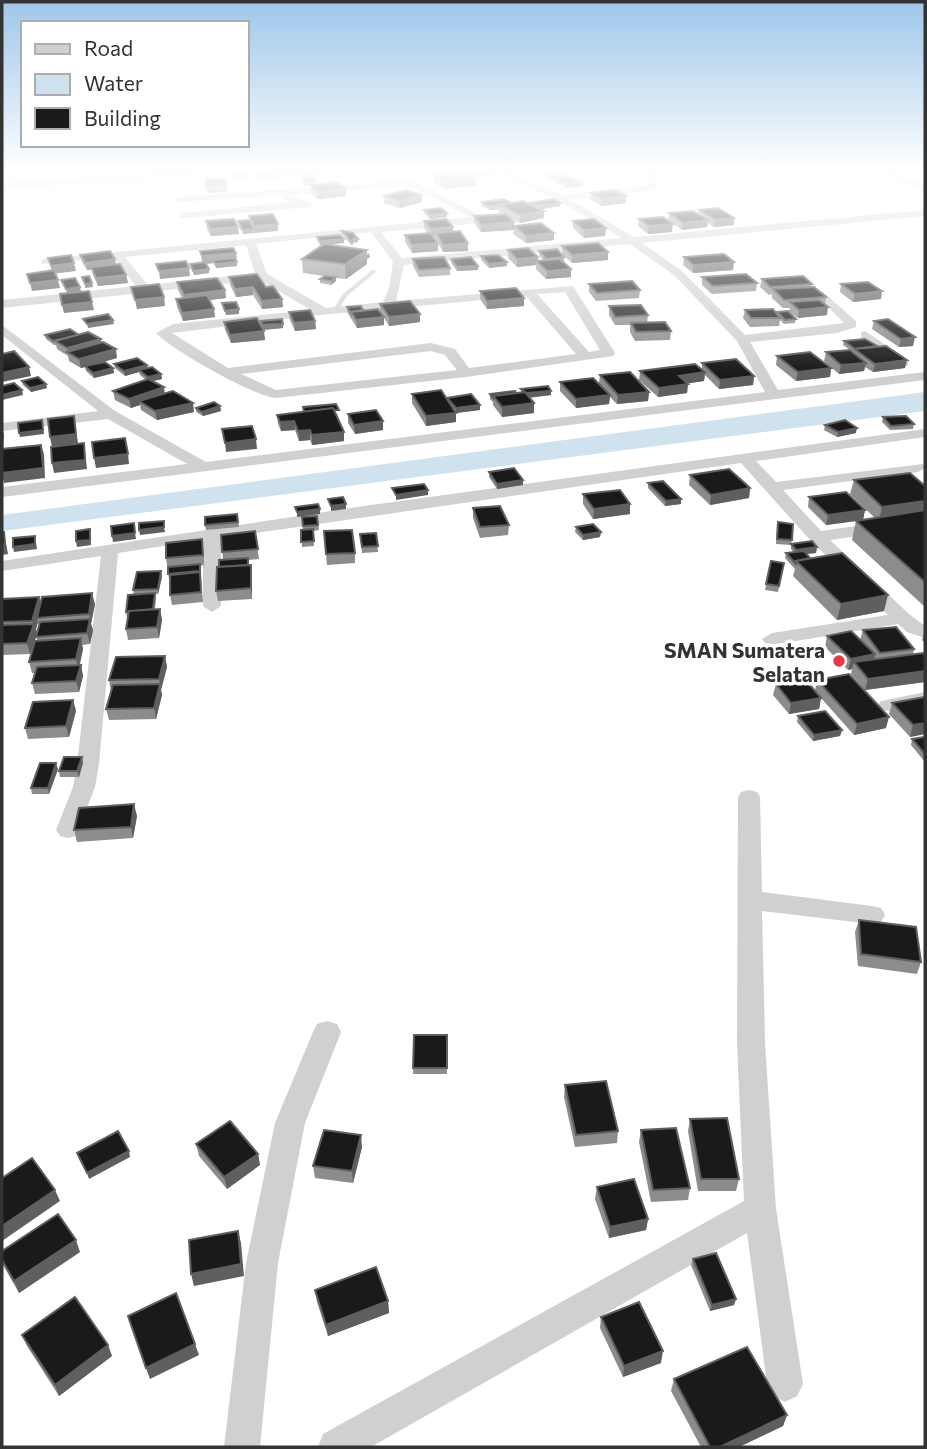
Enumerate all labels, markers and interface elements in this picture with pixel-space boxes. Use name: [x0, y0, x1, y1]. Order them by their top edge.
legend: [21, 21, 248, 147]
text: Road: [84, 35, 133, 60]
text: Water: [84, 70, 143, 95]
text: Building: [84, 105, 161, 130]
place label: SMAN Sumatera Selatan: [664, 637, 825, 686]
marker: SMAN Sumatera Selatan: [831, 653, 847, 669]

